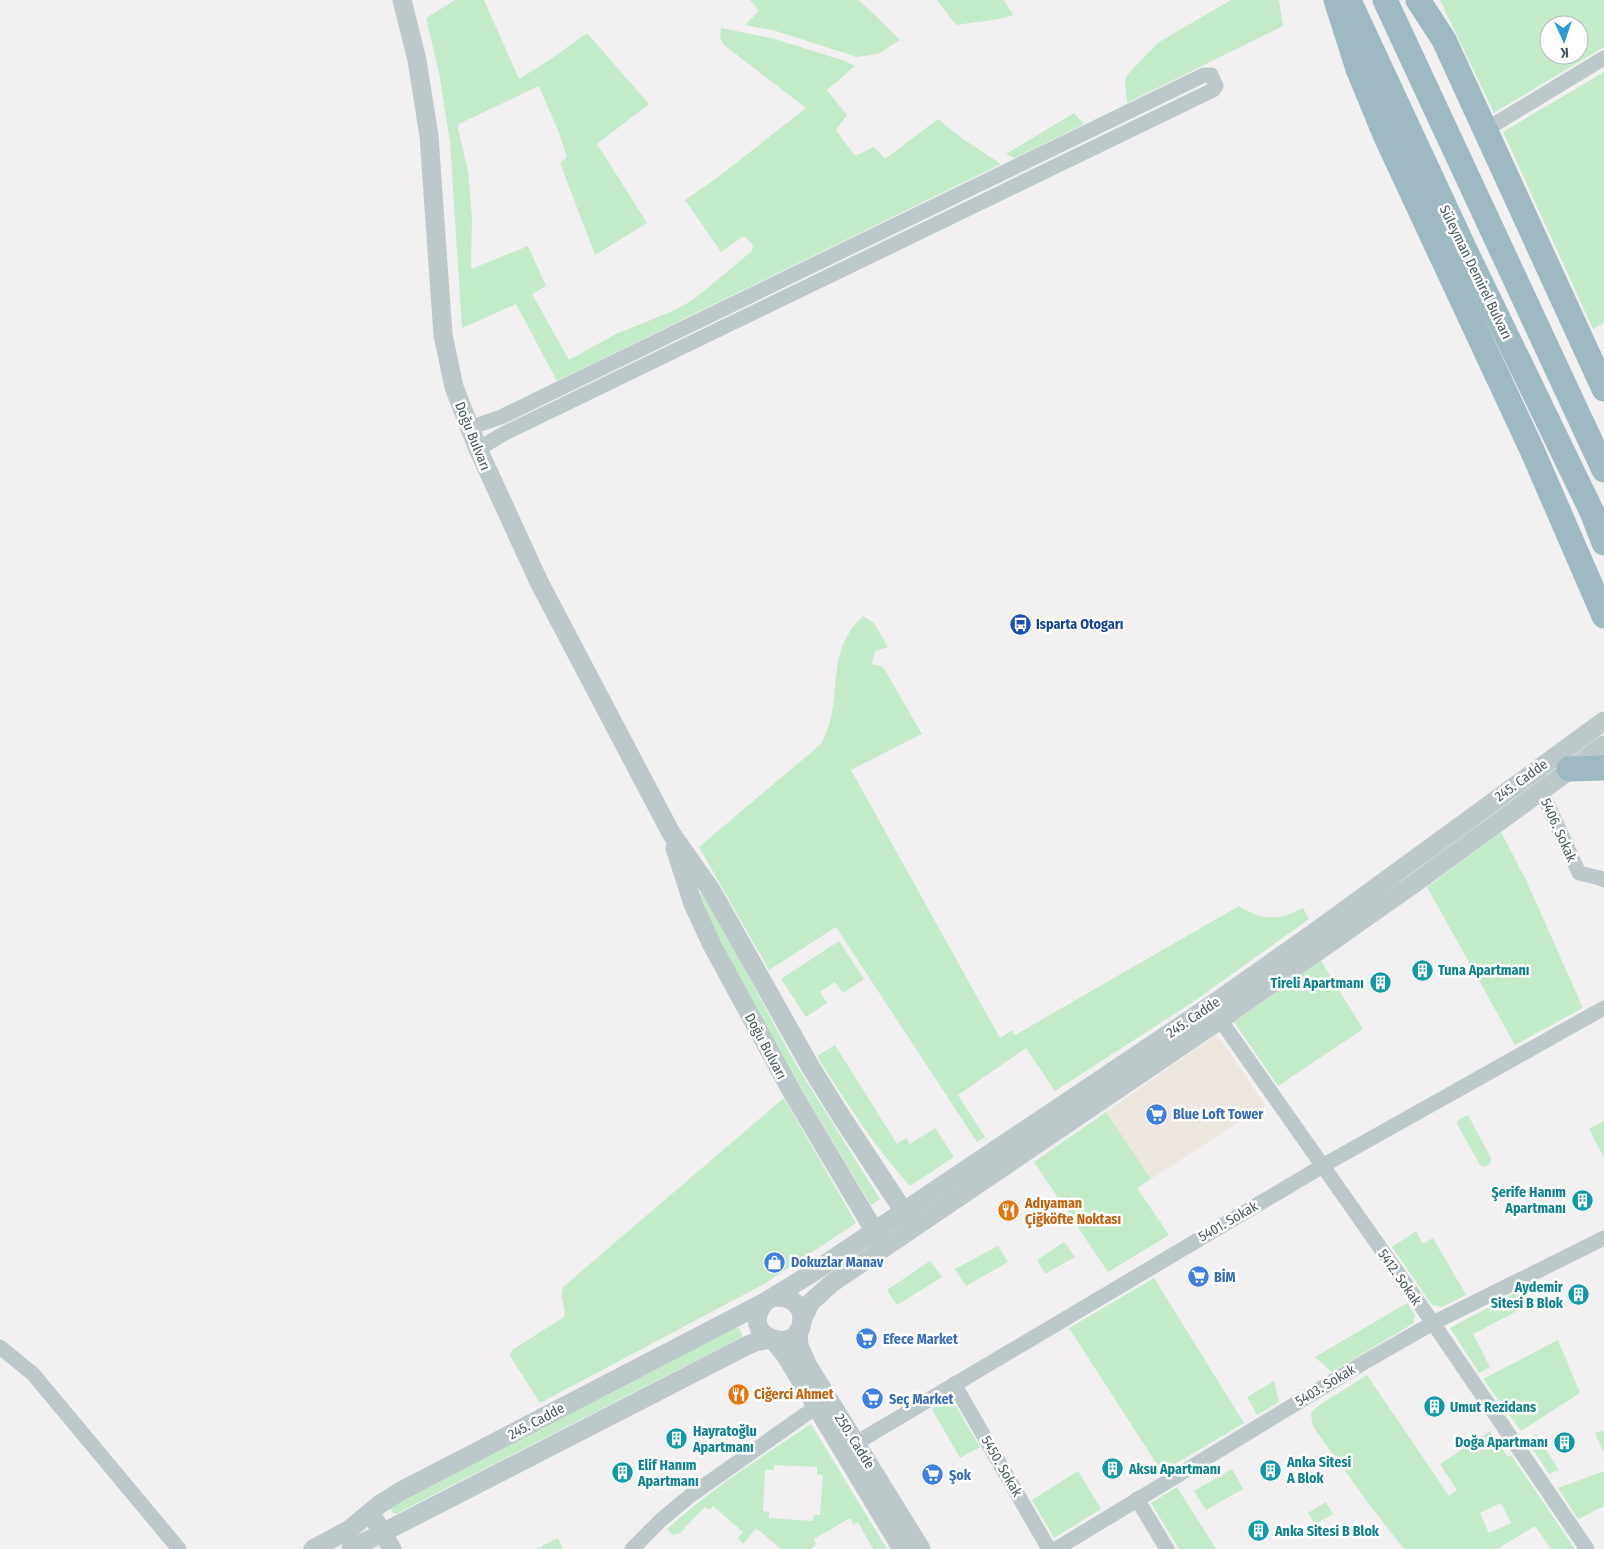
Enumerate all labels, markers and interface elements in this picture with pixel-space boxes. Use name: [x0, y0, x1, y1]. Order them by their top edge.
north arrow: [1539, 15, 1589, 65]
text: K: [1559, 44, 1569, 61]
street label: Süleyman Demirel Bulvarı: [1436, 202, 1515, 342]
street label: Doğu Bulvarı: [451, 399, 494, 473]
bus stop icon: Isparta Otogarı: [1008, 612, 1032, 636]
place label: Isparta Otogarı: [1036, 616, 1123, 633]
street label: 245. Cadde: [1492, 756, 1551, 805]
street label: 5406. Sokak: [1537, 796, 1580, 865]
building icon: Tuna Apartmanı: [1410, 958, 1434, 982]
place label: Tuna Apartmanı: [1438, 962, 1529, 979]
building icon: Tireli Apartmanı: [1368, 971, 1392, 995]
place label: Tireli Apartmanı: [1271, 975, 1364, 992]
street label: 245. Cadde: [1163, 993, 1223, 1042]
street label: Doğu Bulvarı: [741, 1010, 790, 1082]
supermarket icon: Blue Loft Tower: [1145, 1102, 1169, 1126]
place label: Blue Loft Tower: [1173, 1106, 1264, 1123]
place label: Şerife Hanım Apartmanı: [1491, 1184, 1566, 1217]
building icon: Şerife Hanım Apartmanı: [1570, 1188, 1594, 1212]
place label: Adıyaman Çiğköfte Noktası: [1024, 1195, 1121, 1229]
street label: 5401. Sokak: [1195, 1197, 1261, 1245]
restaurant icon: Adıyaman Çiğköfte Noktası: [997, 1199, 1021, 1223]
street label: 5412. Sokak: [1374, 1246, 1425, 1309]
shop icon: Dokuzlar Manav: [763, 1250, 787, 1274]
place label: Dokuzlar Manav: [791, 1254, 884, 1271]
supermarket icon: BİM: [1186, 1265, 1210, 1289]
place label: BİM: [1214, 1268, 1236, 1286]
place label: Aydemir Sitesi B Blok: [1491, 1279, 1564, 1312]
building icon: Aydemir Sitesi B Blok: [1567, 1283, 1591, 1307]
supermarket icon: Efece Market: [855, 1327, 879, 1351]
place label: Efece Market: [883, 1331, 959, 1348]
street label: 5403. Sokak: [1292, 1361, 1359, 1410]
restaurant icon: Ciğerci Ahmet: [726, 1382, 750, 1406]
place label: Ciğerci Ahmet: [754, 1386, 835, 1403]
supermarket icon: Seç Market: [861, 1387, 885, 1411]
place label: Seç Market: [889, 1391, 955, 1409]
building icon: Umut Rezidans: [1422, 1395, 1446, 1419]
place label: Umut Rezidans: [1450, 1399, 1536, 1416]
street label: 245. Cadde: [505, 1400, 567, 1443]
street label: 250. Cadde: [831, 1411, 878, 1472]
place label: Hayratoğlu Apartmanı: [692, 1423, 757, 1456]
building icon: Hayratoğlu Apartmanı: [665, 1427, 689, 1451]
building icon: Doğa Apartmanı: [1552, 1430, 1576, 1454]
street label: 5450. Sokak: [977, 1433, 1026, 1500]
place label: Doğa Apartmanı: [1455, 1434, 1548, 1451]
place label: Anka Sitesi A Blok: [1286, 1454, 1352, 1487]
place label: Elif Hanım Apartmanı: [637, 1457, 699, 1490]
building icon: Aksu Apartmanı: [1101, 1457, 1125, 1481]
building icon: Anka Sitesi A Blok: [1259, 1458, 1283, 1482]
building icon: Elif Hanım Apartmanı: [610, 1461, 634, 1485]
place label: Aksu Apartmanı: [1128, 1461, 1221, 1478]
supermarket icon: Şok: [921, 1463, 945, 1487]
place label: Şok: [949, 1467, 972, 1485]
building icon: Anka Sitesi B Blok: [1247, 1519, 1271, 1543]
place label: Anka Sitesi B Blok: [1274, 1523, 1380, 1540]

